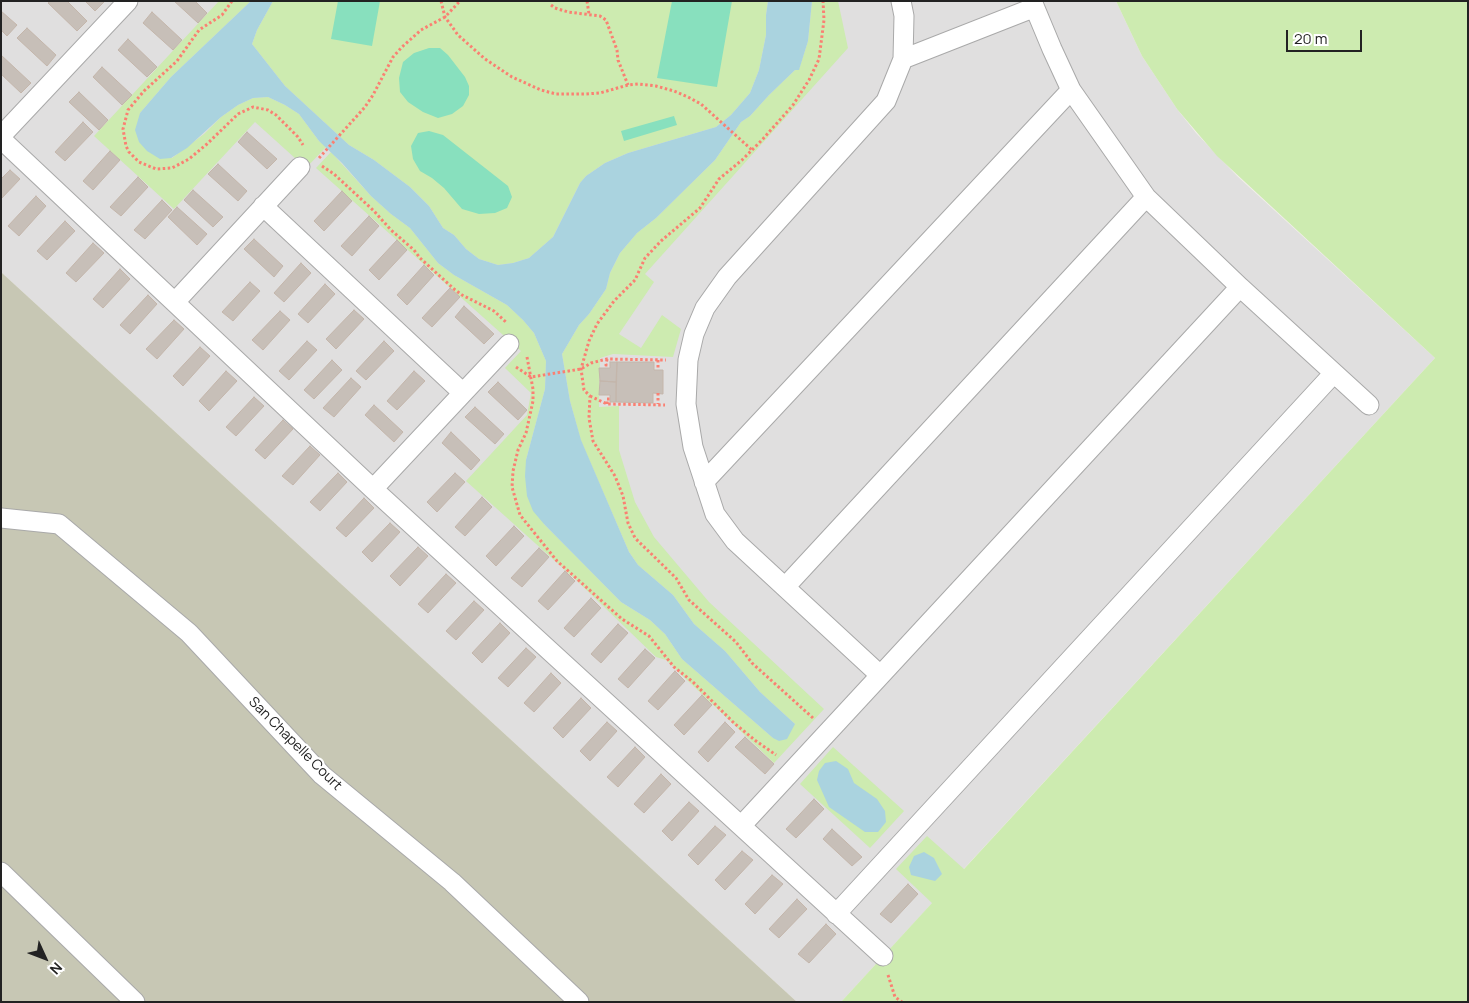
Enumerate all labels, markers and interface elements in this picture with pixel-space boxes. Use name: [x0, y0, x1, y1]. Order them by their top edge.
scale bar: [1289, 20, 1365, 52]
text: 20 m: [1294, 28, 1327, 49]
street label: San Chapelle Court: [245, 694, 345, 794]
north arrow: [20, 933, 70, 983]
text: N: [46, 958, 67, 979]

